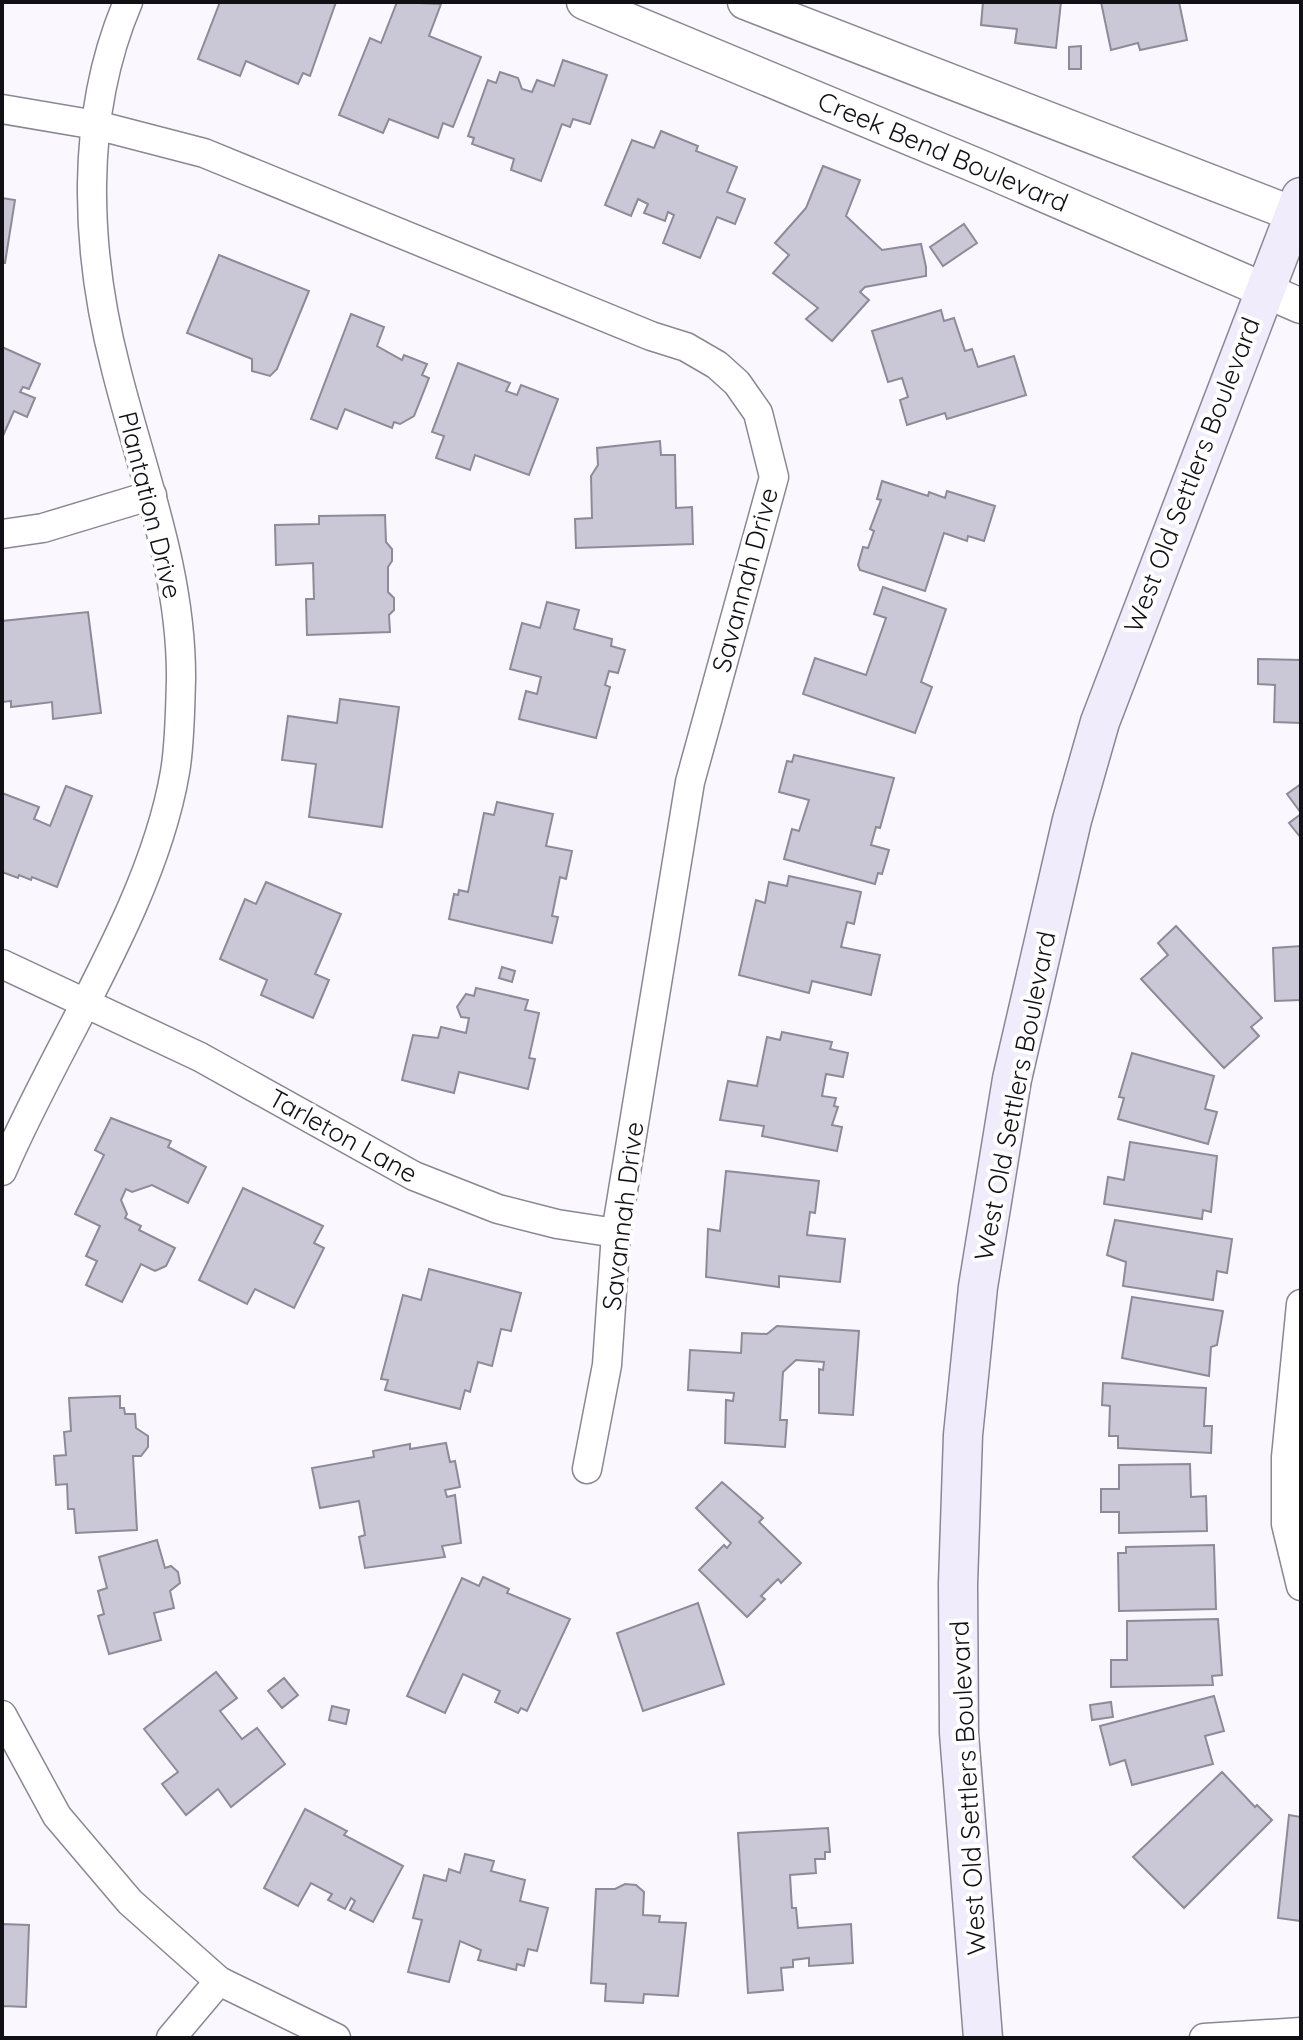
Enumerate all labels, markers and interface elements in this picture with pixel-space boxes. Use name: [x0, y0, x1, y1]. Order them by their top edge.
street label: Creek Bend Boulevard: [813, 84, 1073, 219]
street label: West Old Settlers Boulevard: [1116, 313, 1267, 637]
street label: Plantation Drive: [111, 408, 190, 602]
street label: Savannah Drive: [704, 484, 785, 676]
street label: West Old Settlers Boulevard: [966, 928, 1063, 1263]
street label: Tarleton Lane: [263, 1081, 423, 1190]
street label: Savannah Drive: [595, 1120, 650, 1312]
street label: West Old Settlers Boulevard: [942, 1620, 993, 1956]

